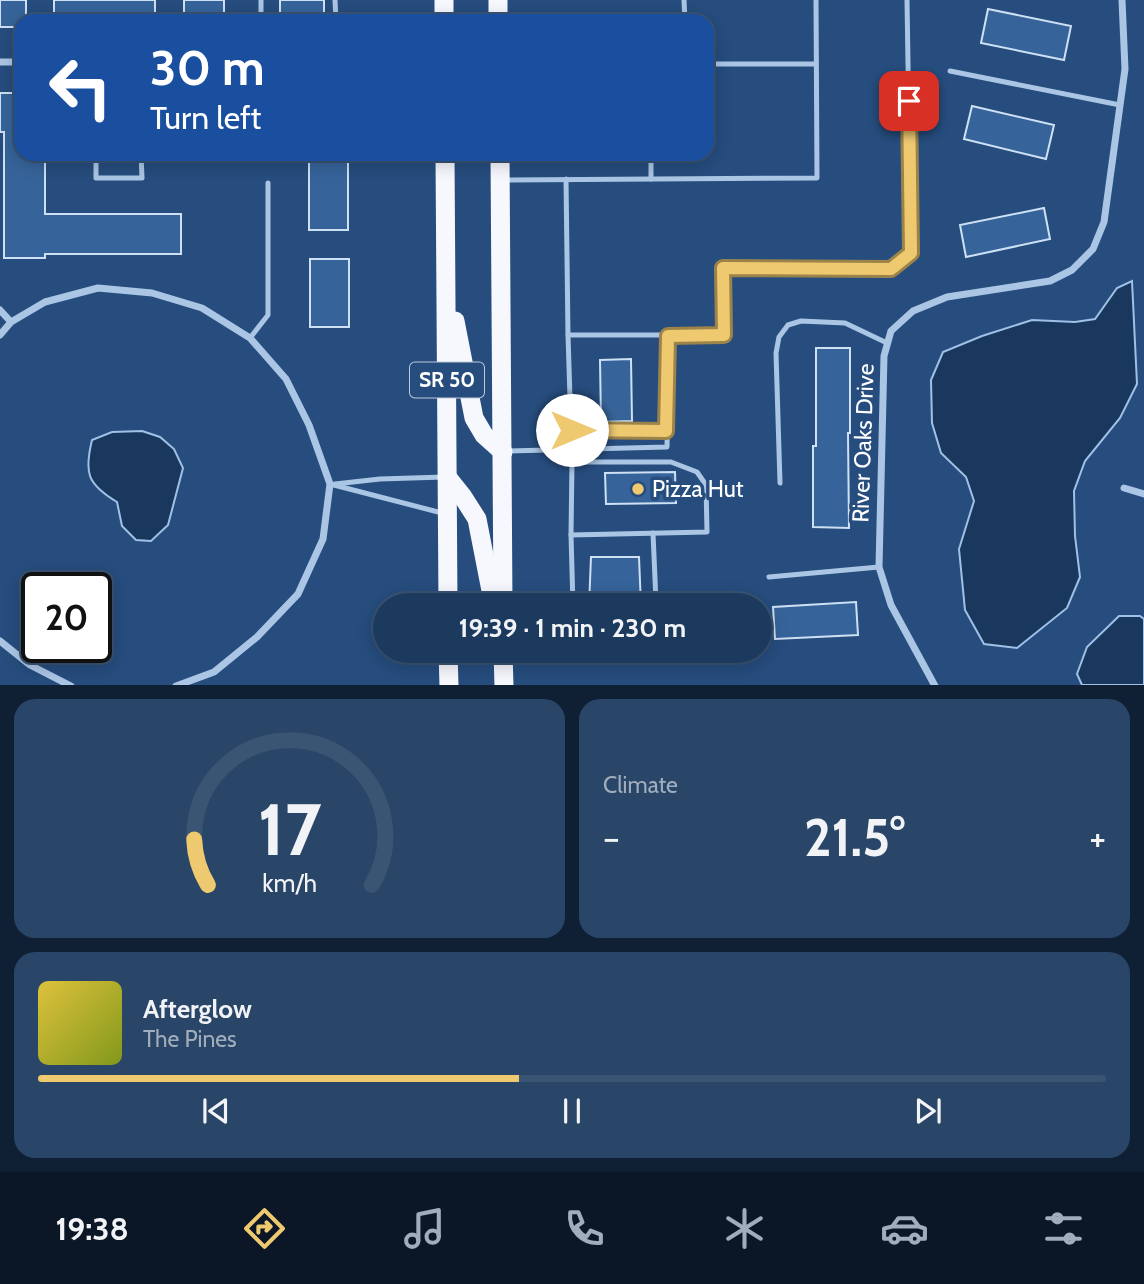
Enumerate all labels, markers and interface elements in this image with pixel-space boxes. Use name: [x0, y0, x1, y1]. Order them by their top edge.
text: 30 m: [150, 38, 265, 97]
icon: left: [35, 42, 126, 133]
pin: [879, 71, 939, 131]
icon: arrive: [890, 82, 928, 120]
text: Turn left: [150, 98, 261, 137]
road number: SR 50: [410, 362, 484, 398]
street label: River Oaks Drive: [846, 363, 880, 523]
position arrow: [535, 393, 609, 467]
place label: Pizza Hut: [652, 475, 744, 503]
marker: Pizza Hut: [630, 481, 646, 497]
speed limit sign: 20: [21, 572, 112, 663]
text: 19:39 · 1 min · 230 m: [459, 612, 686, 644]
text: Climate: [603, 771, 678, 799]
text: 17: [258, 785, 322, 873]
text: 21.5°: [804, 806, 905, 869]
text: −: [603, 814, 620, 861]
text: +: [1089, 814, 1106, 861]
text: km/h: [262, 867, 317, 897]
text: Afterglow: [143, 993, 252, 1025]
text: The Pines: [143, 1025, 237, 1053]
icon: previous: [197, 1092, 235, 1130]
icon: pause: [553, 1092, 591, 1130]
icon: next: [909, 1092, 947, 1130]
icon: directions: [240, 1204, 289, 1253]
icon: music: [400, 1204, 449, 1253]
icon: phone: [560, 1204, 609, 1253]
icon: climate: [720, 1204, 769, 1253]
icon: car: [880, 1204, 929, 1253]
icon: filters: [1039, 1204, 1088, 1253]
text: 19:38: [55, 1209, 129, 1248]

